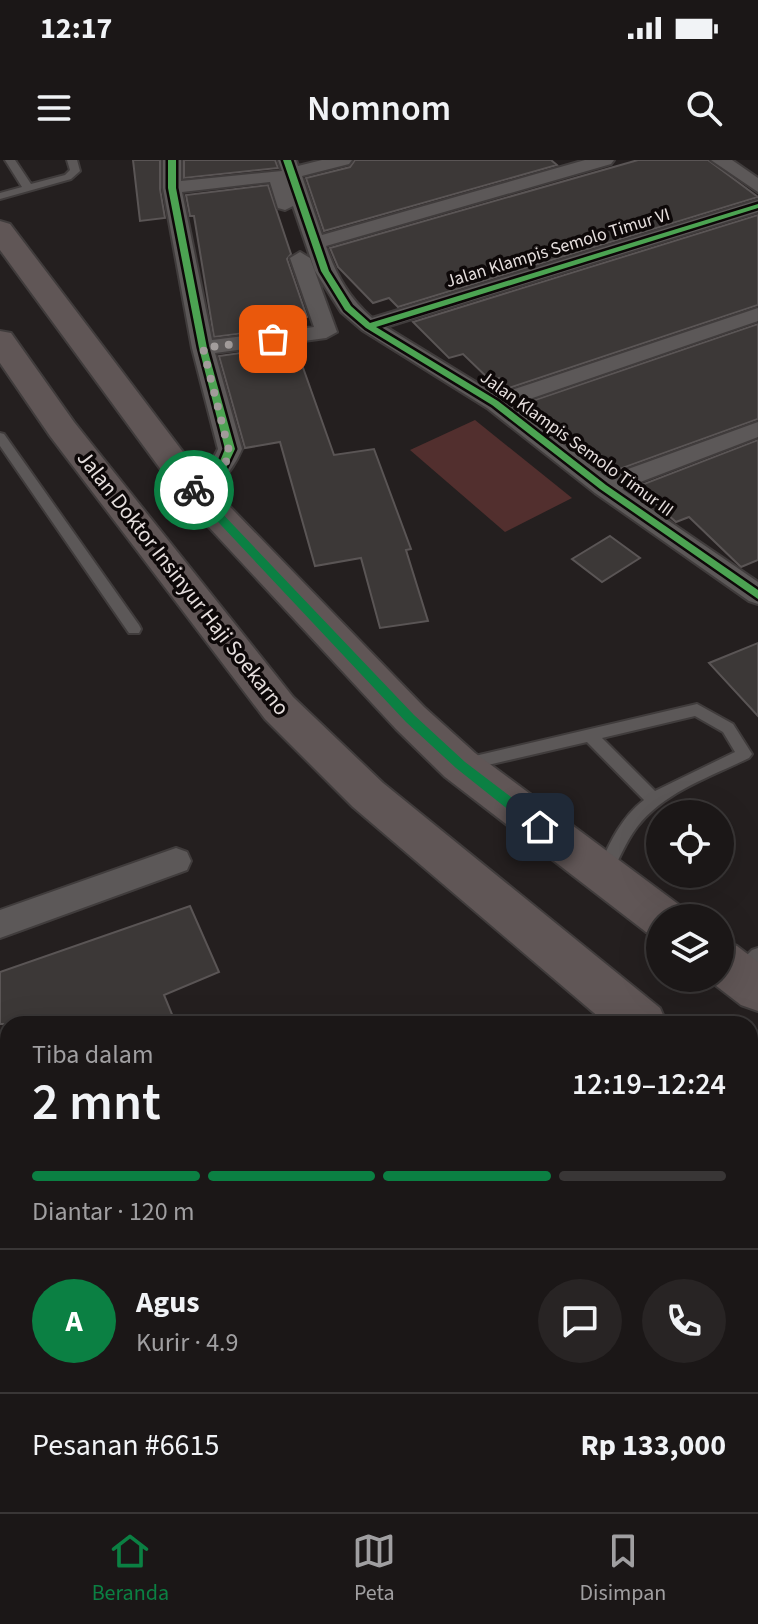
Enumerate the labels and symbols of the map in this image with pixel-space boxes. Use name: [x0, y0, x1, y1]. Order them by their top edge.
street label: Jalan Klampis Semolo Timur VI: [443, 202, 673, 294]
pin: [239, 305, 307, 373]
street label: Jalan Klampis Semolo Timur III: [475, 365, 679, 523]
street label: Jalan Doktor Insinyur Haji Soekarno: [69, 443, 297, 723]
courier: [154, 450, 234, 530]
pin: [506, 793, 574, 861]

